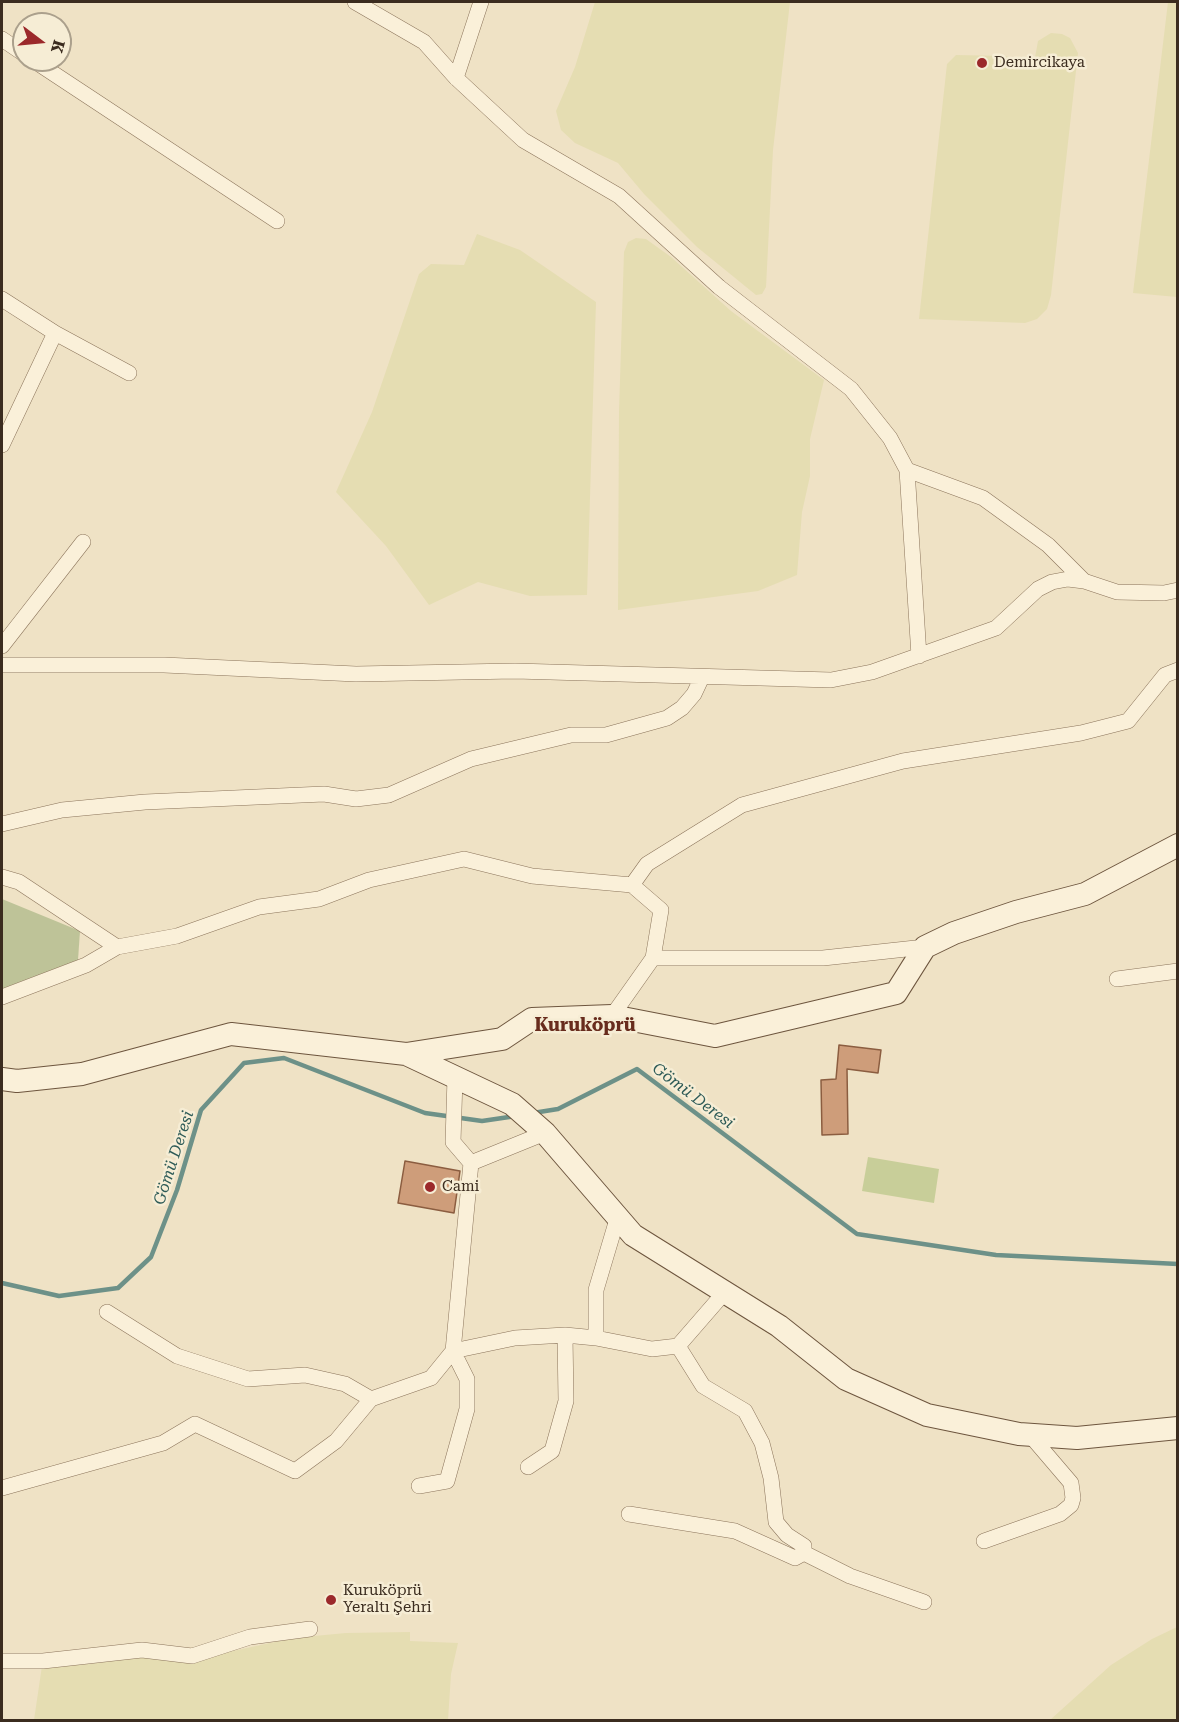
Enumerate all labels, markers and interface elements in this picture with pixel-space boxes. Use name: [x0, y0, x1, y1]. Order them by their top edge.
north arrow: [12, 12, 72, 72]
text: K: [47, 38, 69, 55]
place label: Demircikaya: [994, 54, 1085, 72]
marker: Demircikaya: [975, 56, 989, 70]
district label: Kuruköprü: [534, 1015, 636, 1037]
water label: Gömü Deresi: [648, 1059, 738, 1133]
water label: Gömü Deresi: [150, 1109, 198, 1207]
place label: Cami: [442, 1178, 479, 1196]
marker: Cami: [423, 1180, 437, 1194]
place label: Kuruköprü Yeraltı Şehri: [343, 1582, 432, 1617]
marker: Kuruköprü Yeraltı Şehri: [324, 1593, 338, 1607]

